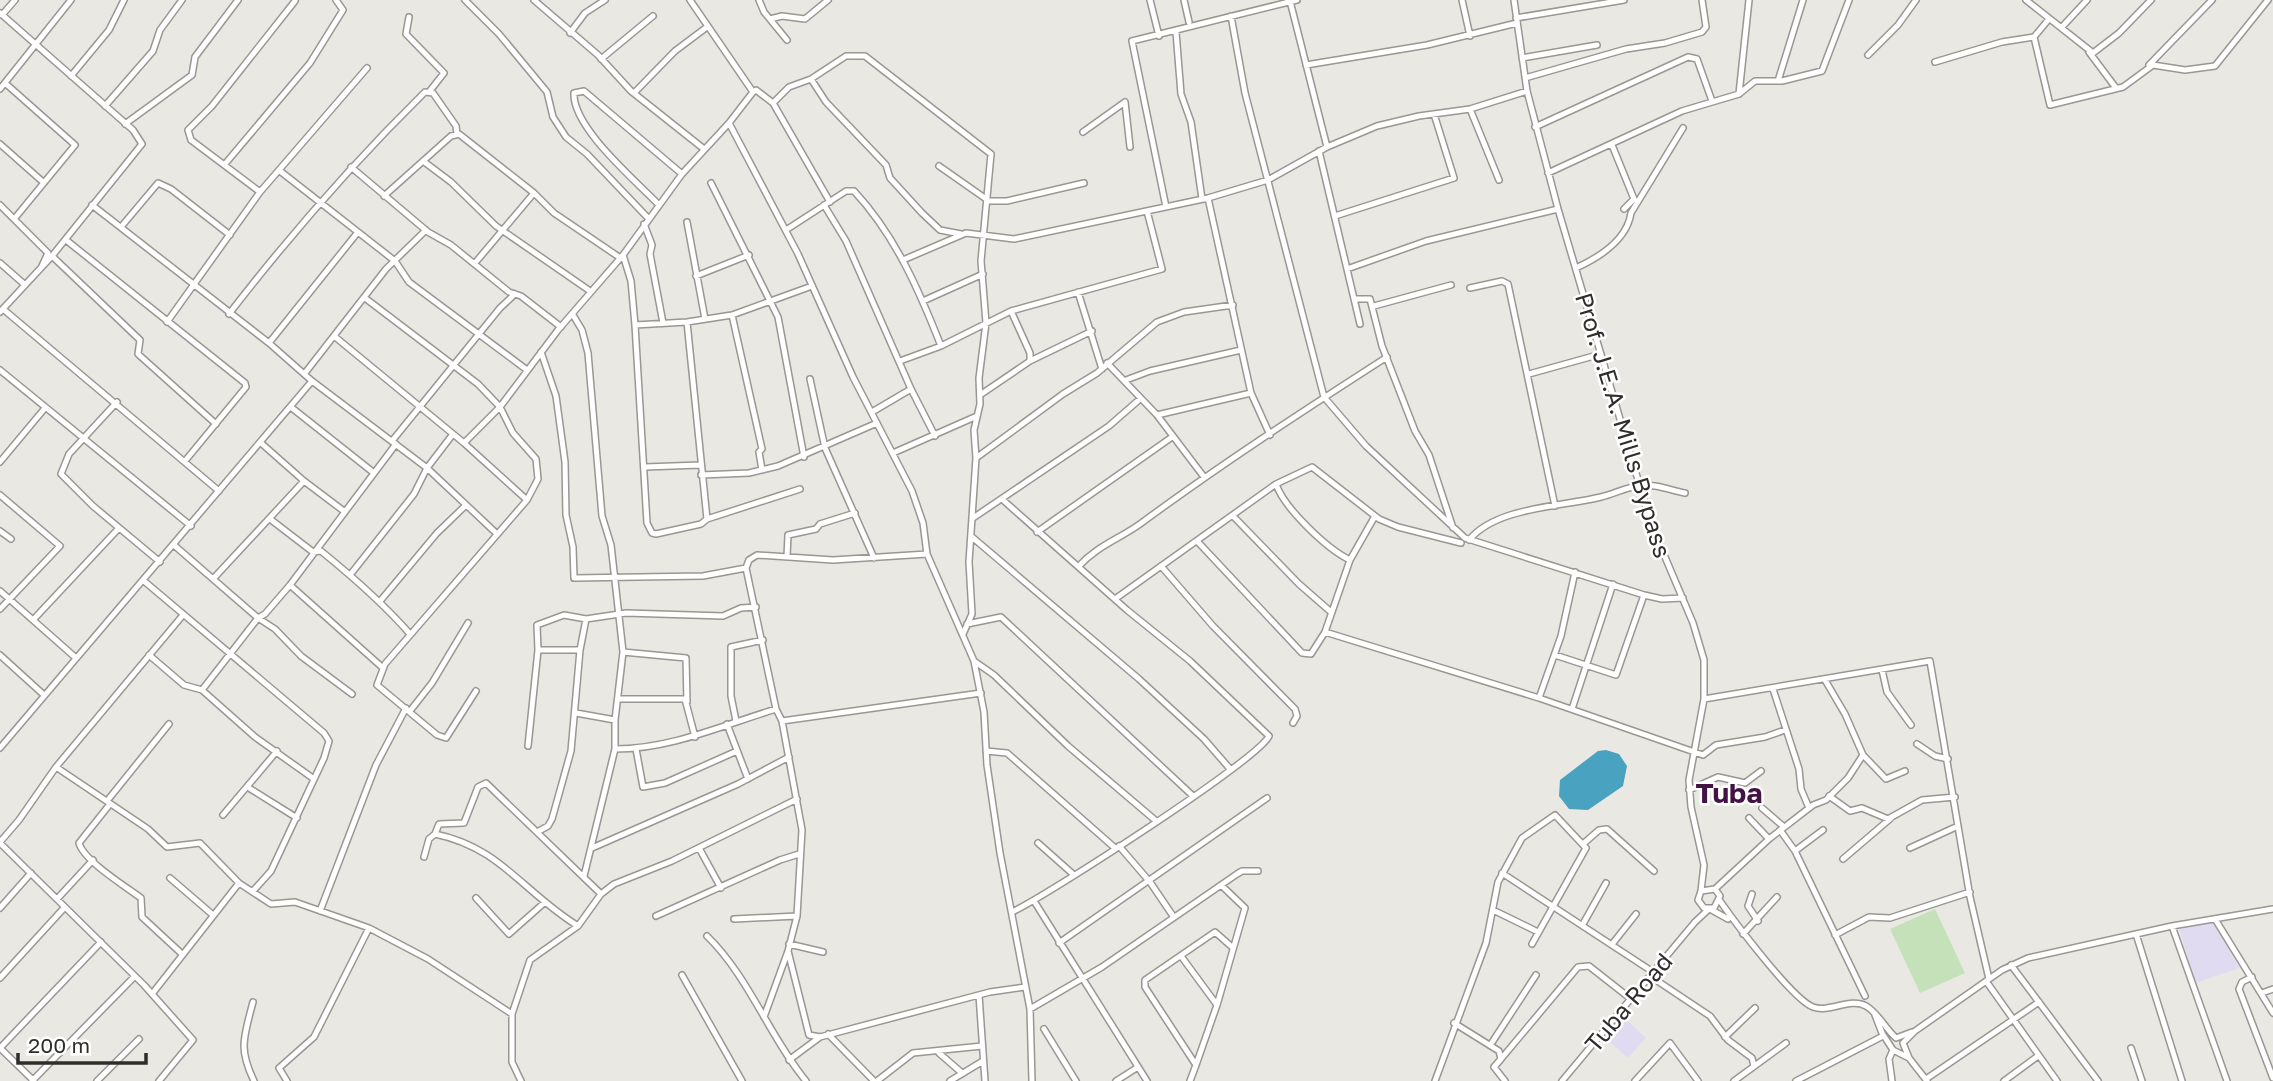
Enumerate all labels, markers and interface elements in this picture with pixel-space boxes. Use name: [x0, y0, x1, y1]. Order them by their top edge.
street label: Prof. J.E.A. Mills Bypass: [1570, 289, 1678, 561]
district label: Tuba: [1695, 776, 1763, 809]
street label: Tuba Road: [1578, 947, 1678, 1057]
scale bar: [18, 1021, 145, 1066]
text: 200 m: [28, 1032, 90, 1058]

